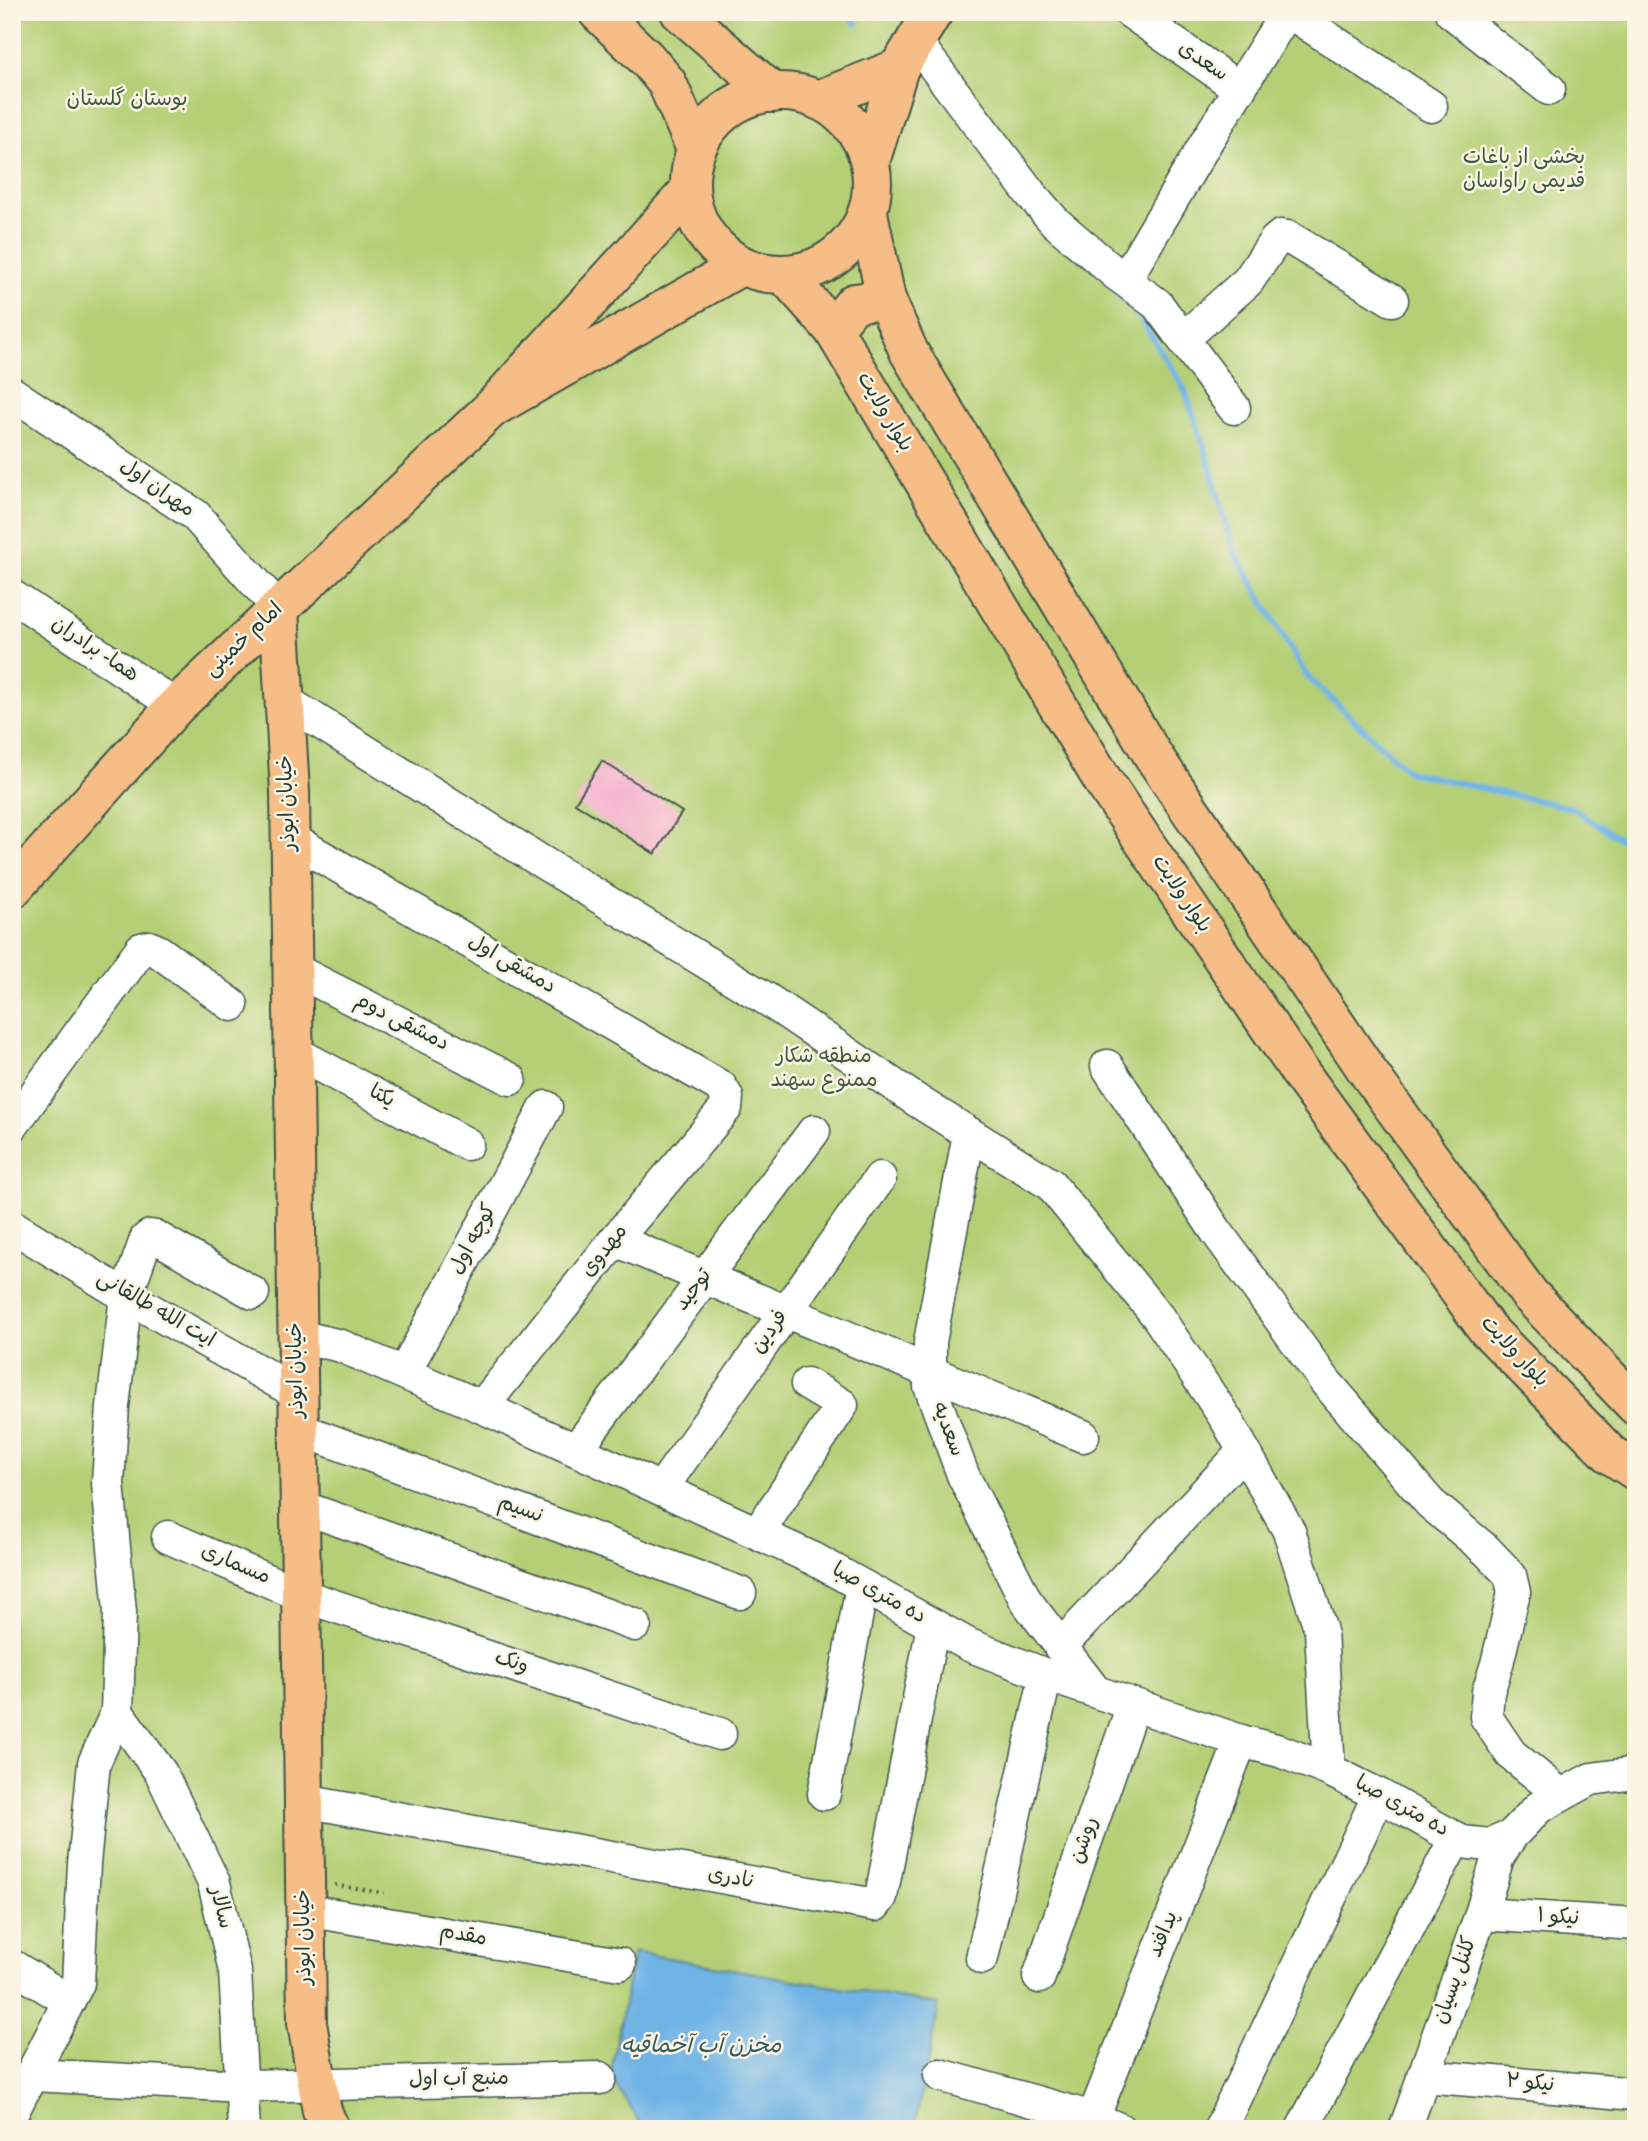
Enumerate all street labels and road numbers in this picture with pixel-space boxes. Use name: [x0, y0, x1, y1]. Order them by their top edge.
street label: سعدی: [1172, 37, 1232, 89]
street label: بلوار ولایت: [849, 369, 917, 457]
street label: مهران اول: [114, 455, 198, 525]
street label: امام خمینی: [201, 598, 289, 684]
street label: هما- برادران: [45, 613, 143, 689]
street label: خیابان ابوذر: [275, 755, 303, 853]
street label: بلوار ولایت: [1145, 851, 1215, 939]
street label: دمشقی اول: [463, 931, 559, 1001]
street label: دمشقی دوم: [350, 990, 452, 1058]
street label: یکتا: [364, 1081, 398, 1115]
street label: کوچه اول: [446, 1200, 504, 1280]
street label: مهدوی: [577, 1221, 635, 1283]
street label: توحید: [671, 1264, 719, 1317]
street label: ایت الله طالقانی: [91, 1267, 219, 1355]
street label: فردین: [747, 1306, 795, 1360]
street label: بلوار ولایت: [1474, 1312, 1552, 1394]
street label: خیابان ابوذر: [285, 1322, 311, 1420]
street label: سعدیه: [924, 1399, 968, 1461]
street label: نسیم: [494, 1491, 546, 1531]
street label: مسماری: [197, 1540, 273, 1592]
street label: ده متری صبا: [827, 1559, 929, 1631]
street label: ونک: [491, 1646, 531, 1681]
street label: ده متری صبا: [1350, 1772, 1452, 1844]
street label: روشن: [1066, 1814, 1106, 1868]
street label: نادری: [705, 1864, 757, 1896]
street label: سالار: [201, 1882, 236, 1932]
street label: خیابان ابوذر: [293, 1889, 319, 1987]
street label: نیکو ۱: [1536, 1905, 1580, 1933]
street label: پدافند: [1144, 1908, 1186, 1962]
street label: مقدم: [438, 1921, 488, 1953]
street label: کلنل پسیان: [1430, 1934, 1484, 2028]
street label: منبع آب اول: [409, 2066, 509, 2094]
street label: نیکو ۲: [1505, 2070, 1555, 2100]

